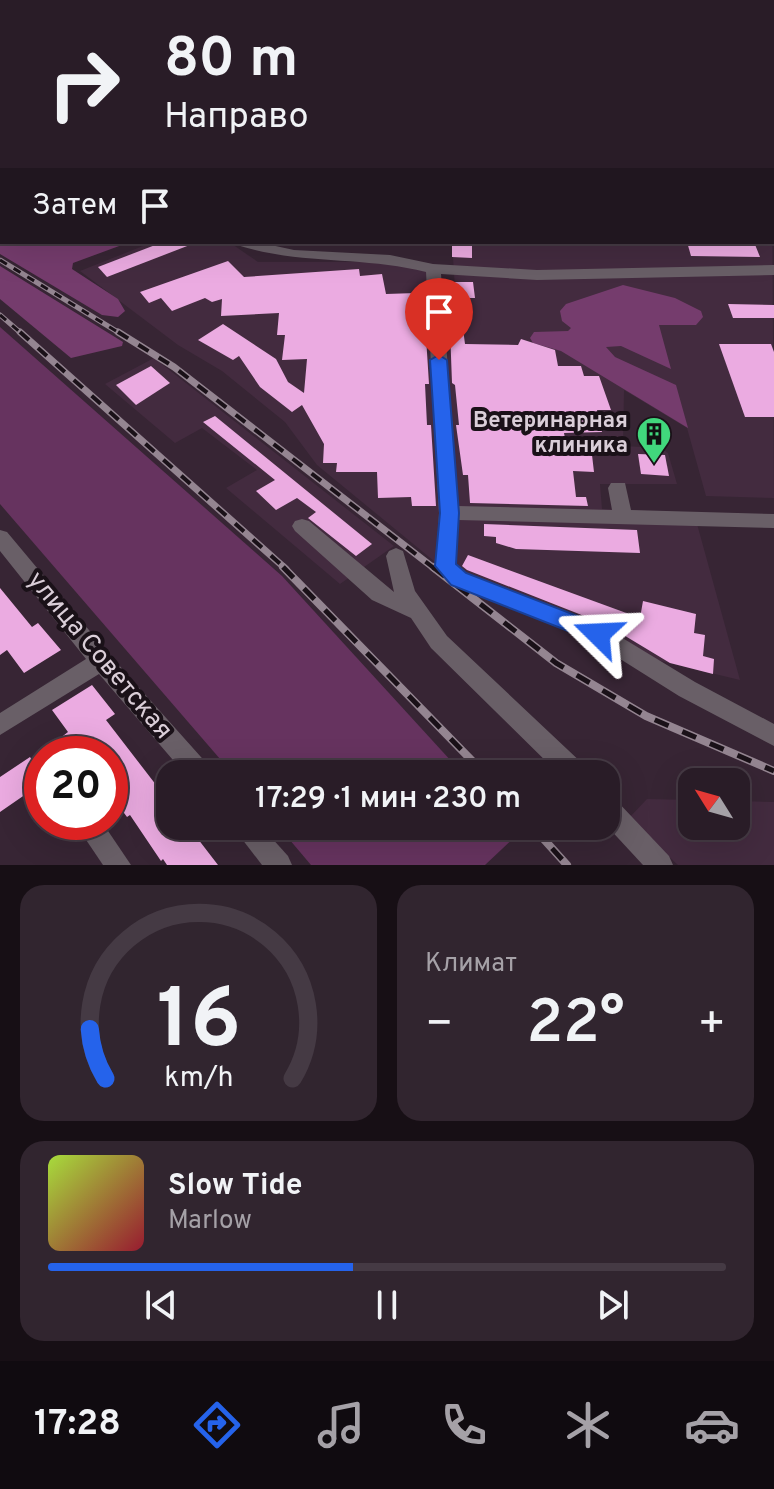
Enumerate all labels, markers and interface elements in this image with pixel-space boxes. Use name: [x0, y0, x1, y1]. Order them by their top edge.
text: 80 m: [164, 26, 298, 96]
icon: right: [32, 32, 136, 136]
text: Направо: [164, 95, 309, 141]
icon: arrive: [133, 184, 177, 228]
text: Затем: [32, 188, 117, 225]
pin: [405, 278, 473, 360]
icon: arrive: [417, 290, 461, 334]
place label: Ветеринарная клиника: [473, 408, 628, 460]
building icon: Ветеринарная клиника: [635, 415, 673, 465]
street label: улица Советская: [19, 565, 179, 747]
position arrow: [556, 592, 640, 676]
speed limit sign: 20: [24, 736, 128, 840]
north arrow: [678, 768, 750, 840]
map controls: [678, 768, 750, 840]
text: 17:29 · 1 мин · 230 m: [255, 781, 521, 818]
text: Климат: [425, 948, 517, 981]
text: 16: [156, 972, 241, 1077]
text: 22°: [526, 988, 625, 1064]
text: −: [425, 998, 453, 1054]
text: +: [698, 998, 726, 1054]
text: km/h: [164, 1061, 233, 1097]
text: Slow Tide: [168, 1168, 302, 1205]
text: Marlow: [168, 1205, 252, 1238]
icon: previous: [139, 1283, 183, 1327]
icon: pause: [365, 1283, 409, 1327]
icon: next: [591, 1283, 635, 1327]
icon: directions: [189, 1397, 245, 1453]
icon: music: [313, 1397, 369, 1453]
icon: phone: [436, 1397, 492, 1453]
icon: climate: [560, 1397, 616, 1453]
icon: car: [684, 1397, 740, 1453]
text: 17:28: [34, 1402, 121, 1448]

